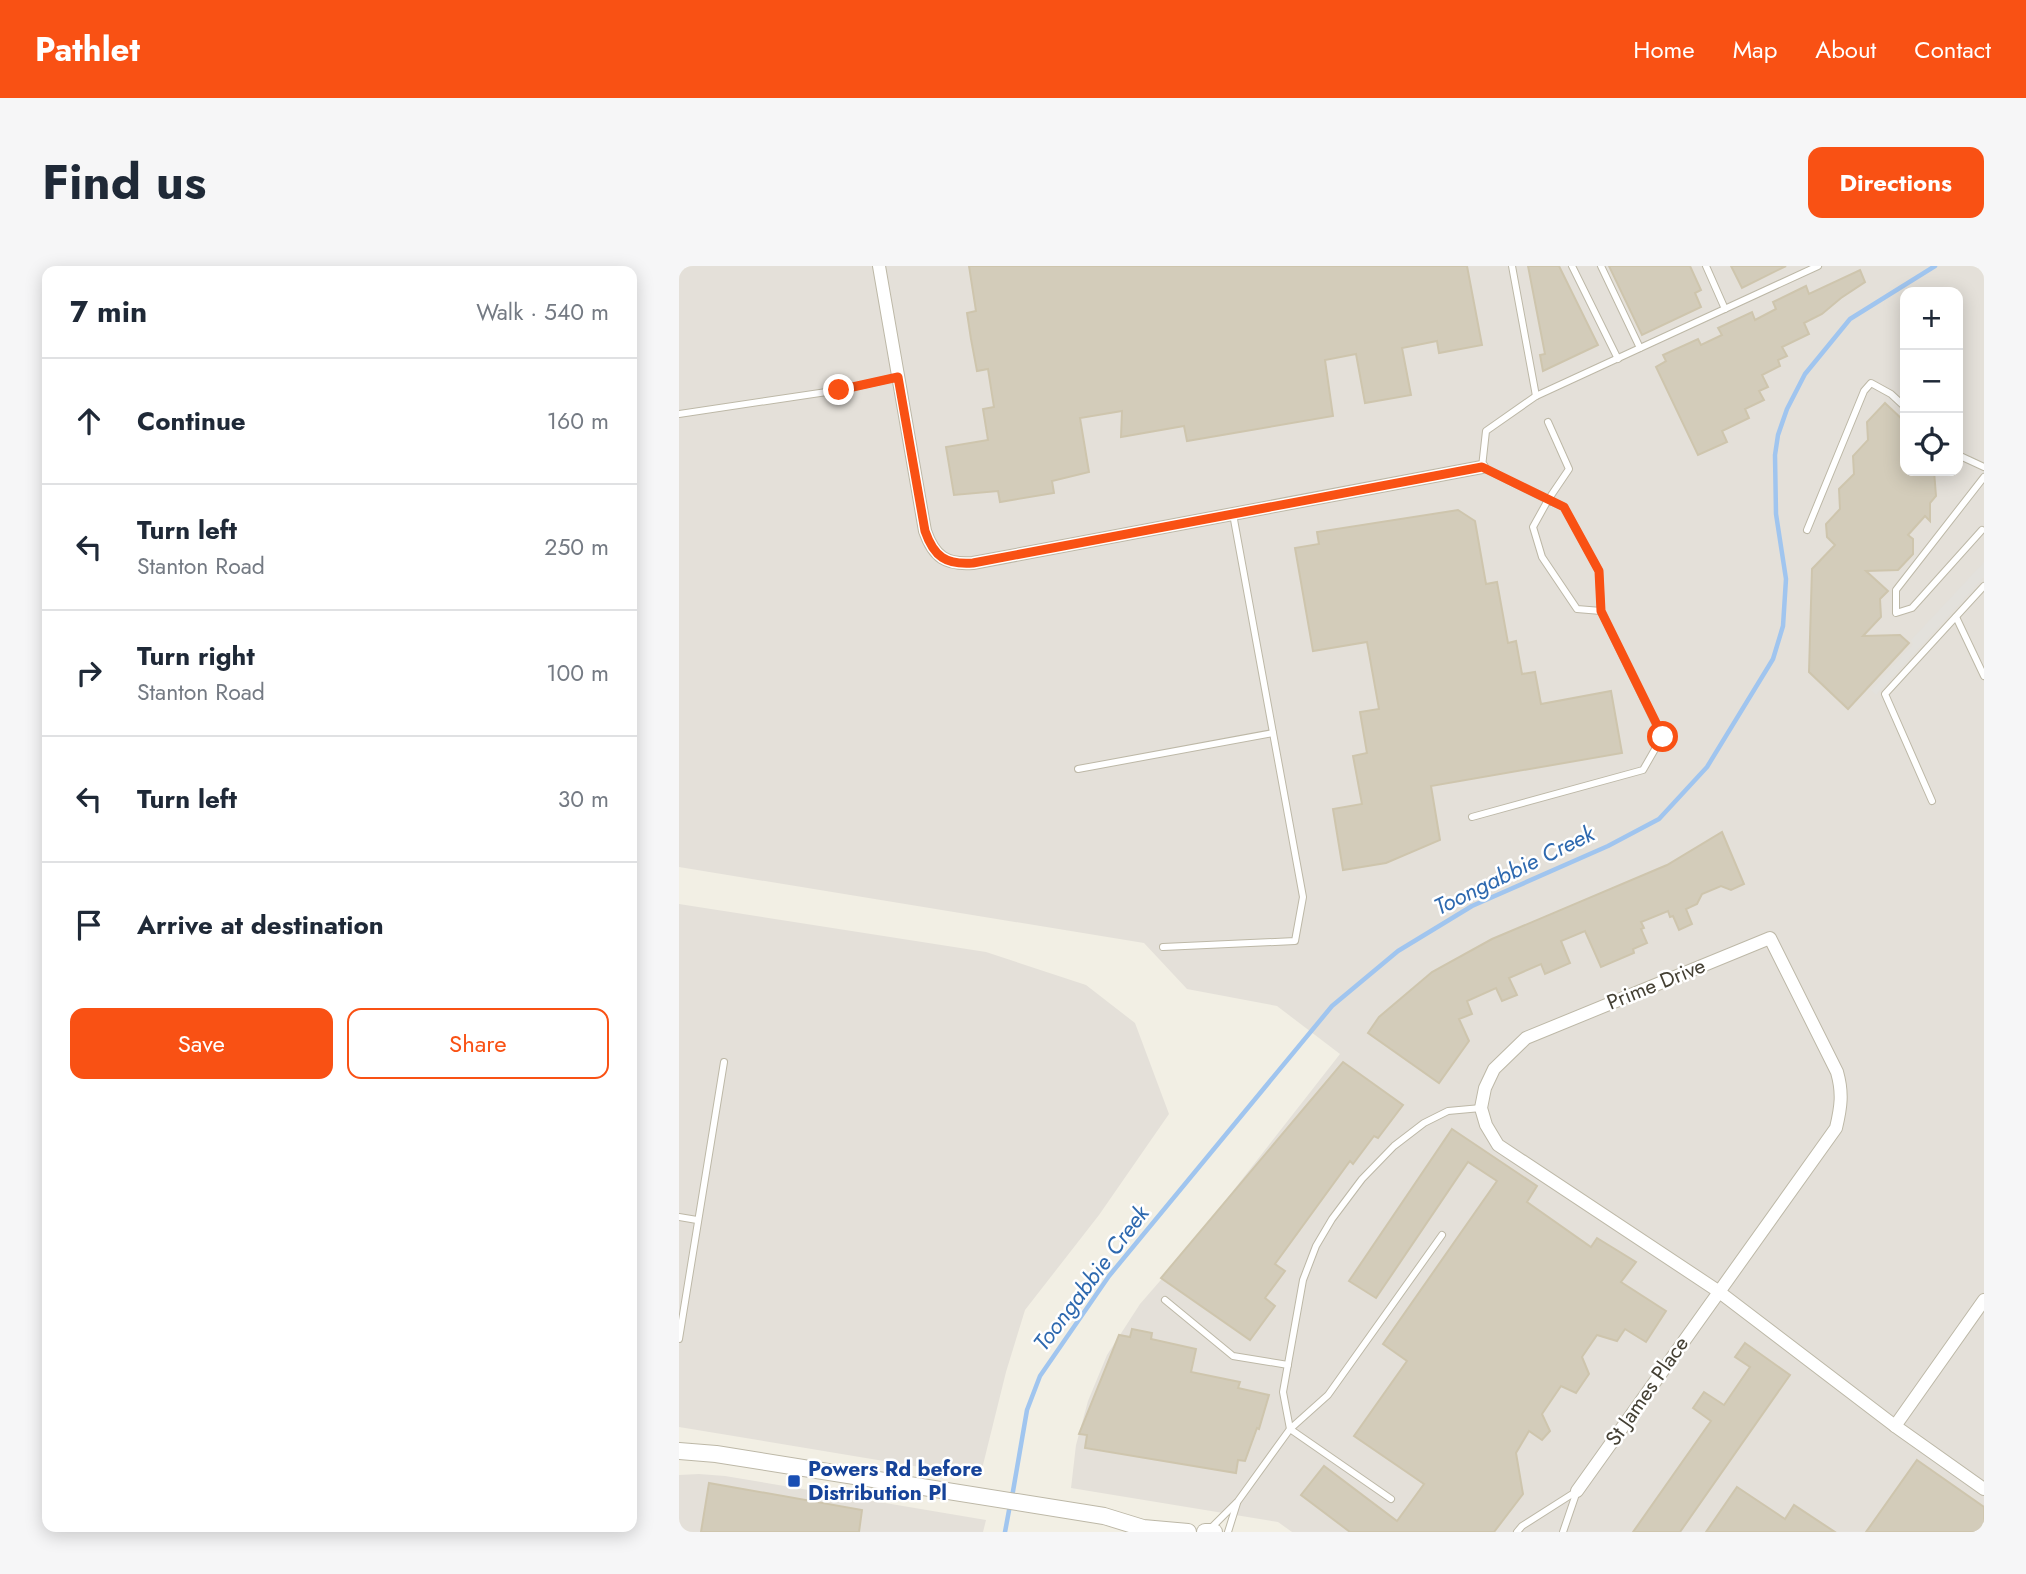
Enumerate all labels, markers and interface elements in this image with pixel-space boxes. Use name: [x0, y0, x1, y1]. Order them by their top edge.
text: Pathlet: [35, 26, 140, 73]
text: Home: [1633, 32, 1695, 67]
text: Map: [1733, 32, 1777, 67]
text: About: [1815, 32, 1876, 67]
text: Contact: [1914, 32, 1991, 67]
text: Find us: [42, 147, 206, 217]
button: Directions: [1808, 147, 1984, 218]
map controls: [1900, 287, 1963, 476]
button: +: [1900, 287, 1963, 350]
text: 7 min: [70, 290, 147, 333]
text: Walk · 540 m: [476, 295, 609, 329]
button: −: [1900, 350, 1963, 413]
route end: [823, 374, 854, 405]
icon: ahead: [70, 402, 108, 440]
text: Continue: [137, 402, 246, 440]
text: 160 m: [547, 404, 609, 438]
button: locate: [1900, 413, 1963, 476]
text: Turn left: [137, 511, 237, 549]
icon: left: [70, 528, 108, 566]
text: 250 m: [544, 530, 609, 564]
text: Stanton Road: [137, 549, 265, 583]
text: Turn right: [137, 637, 255, 675]
icon: right: [70, 654, 108, 692]
text: 100 m: [546, 656, 609, 690]
text: Stanton Road: [137, 675, 265, 709]
route start: [1647, 721, 1678, 752]
icon: left: [70, 780, 108, 818]
text: Turn left: [137, 780, 237, 818]
text: 30 m: [558, 782, 609, 816]
water label: Toongabbie Creek: [1428, 816, 1601, 924]
icon: arrive: [70, 906, 108, 944]
text: Arrive at destination: [137, 906, 384, 944]
street label: Prime Drive: [1602, 951, 1710, 1017]
button: Save: [70, 1008, 333, 1079]
button: Share: [347, 1008, 609, 1079]
water label: Toongabbie Creek: [1025, 1197, 1158, 1358]
street label: St James Place: [1598, 1330, 1696, 1452]
place label: Powers Rd before Distribution Pl: [808, 1454, 983, 1508]
marker: Powers Rd before Distribution Pl: [786, 1473, 802, 1489]

